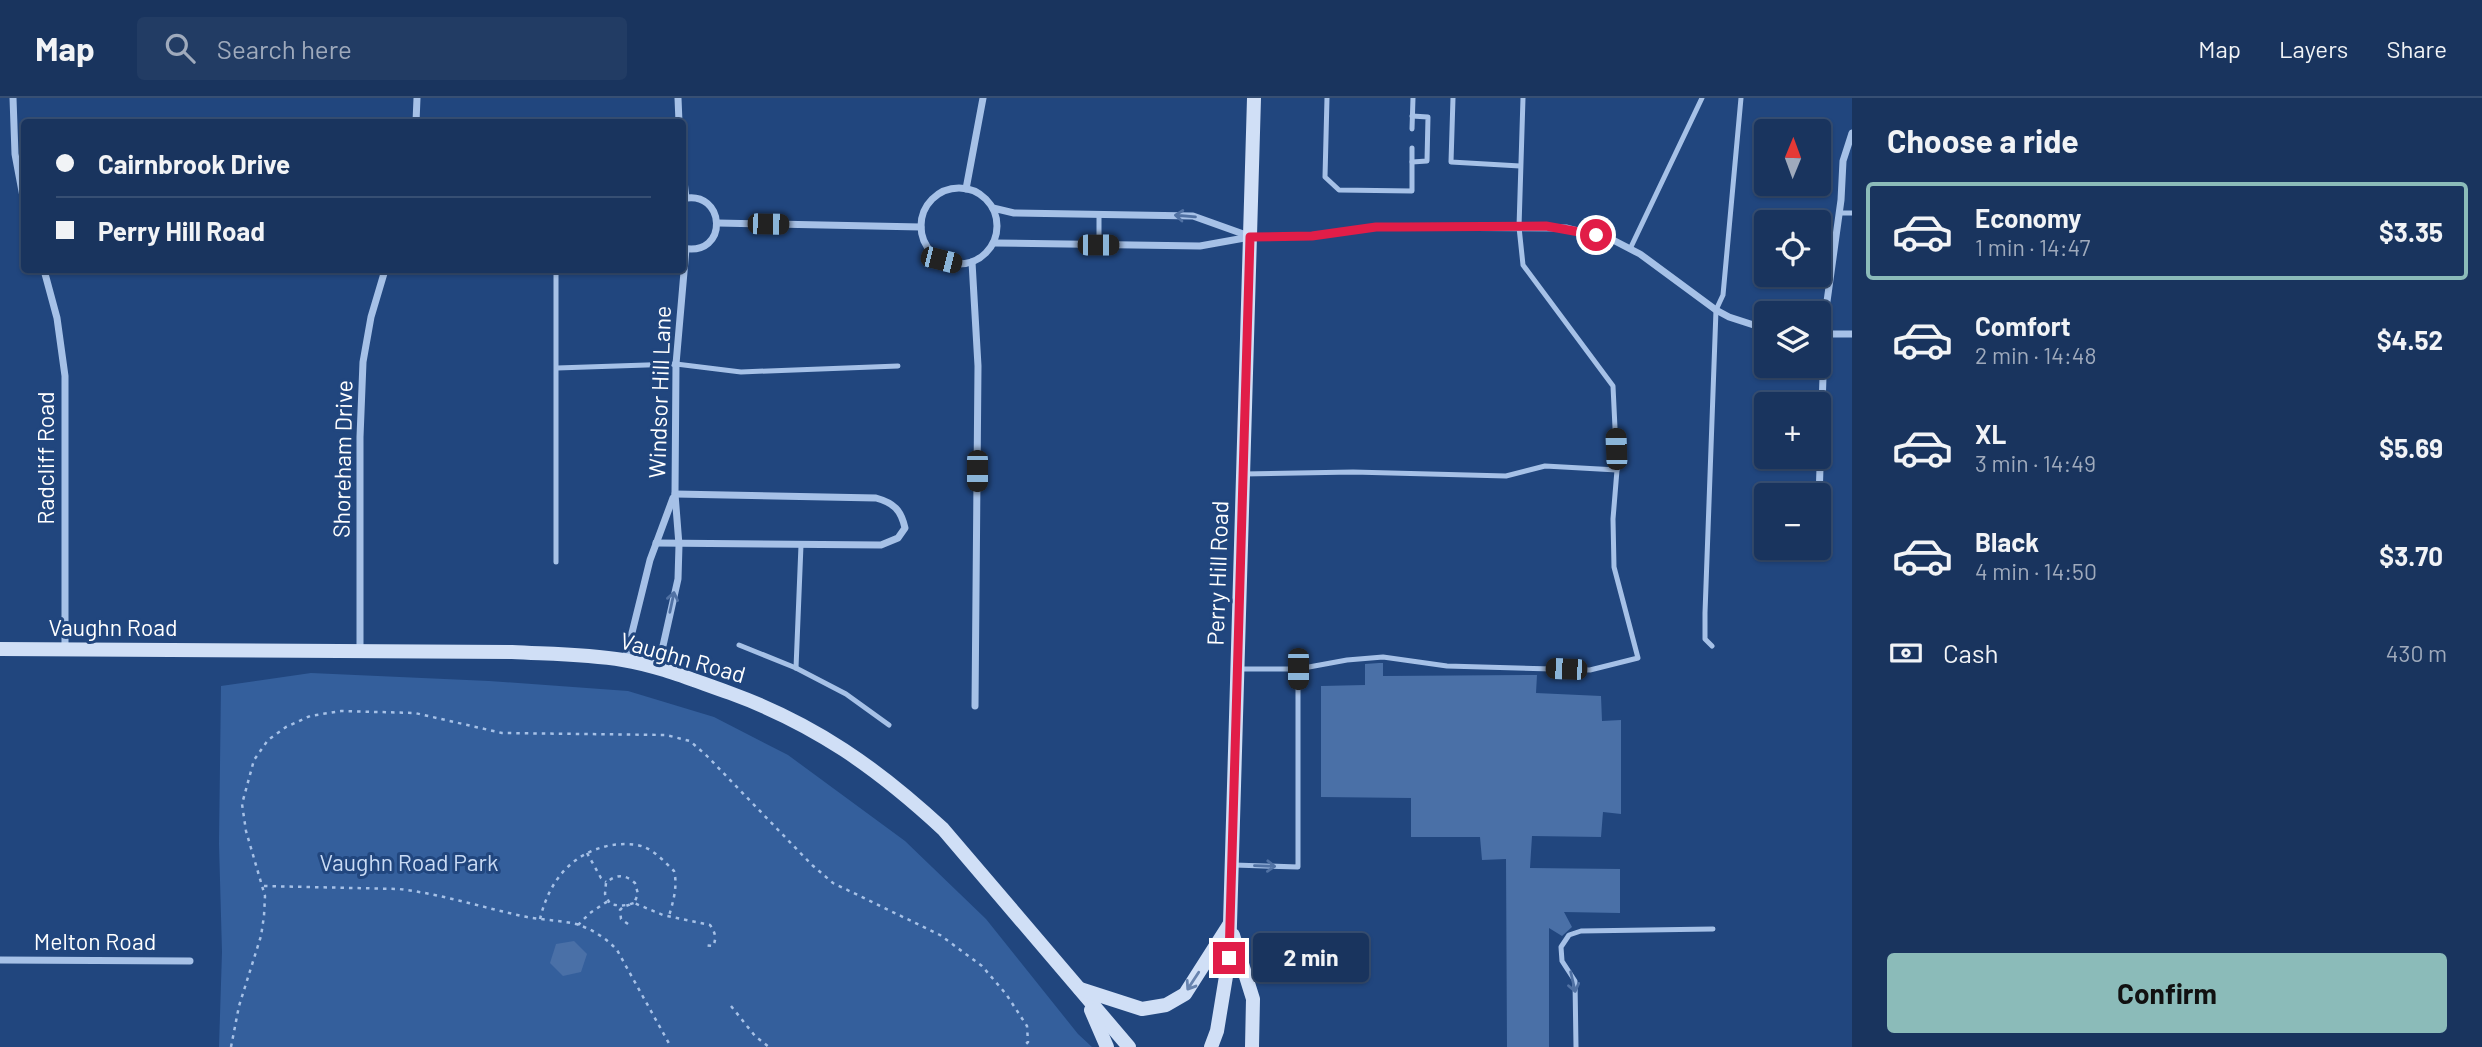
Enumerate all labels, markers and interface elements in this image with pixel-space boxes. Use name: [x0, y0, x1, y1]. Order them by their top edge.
search box: [137, 17, 627, 80]
text: Map: [35, 28, 95, 68]
icon: search: [161, 29, 199, 67]
text: Search here: [217, 33, 352, 64]
text: Map: [2198, 34, 2241, 63]
text: Layers: [2279, 34, 2348, 63]
text: Share: [2386, 34, 2447, 63]
north arrow: [1754, 119, 1830, 196]
map controls: [1754, 119, 1831, 560]
text: Choose a ride: [1887, 121, 2079, 159]
text: Cairnbrook Drive: [98, 148, 290, 179]
icon: car: [1891, 200, 1954, 263]
text: Economy: [1975, 202, 2081, 233]
one-way arrow: [1174, 210, 1197, 223]
button: locate: [1754, 210, 1831, 287]
car: [747, 213, 790, 235]
text: Perry Hill Road: [98, 215, 265, 246]
text: $3.35: [2379, 216, 2443, 247]
route start: [1580, 219, 1612, 251]
text: 1 min · 14:47: [1975, 233, 2090, 261]
car: [1078, 235, 1120, 256]
car: [919, 245, 964, 275]
button: layers: [1754, 301, 1831, 378]
street label: Windsor Hill Lane: [642, 305, 676, 479]
icon: car: [1891, 308, 1954, 371]
text: Comfort: [1975, 310, 2071, 341]
text: $4.52: [2377, 324, 2443, 355]
text: 2 min · 14:48: [1975, 341, 2096, 369]
street label: Shoreham Drive: [327, 380, 357, 538]
street label: Radcliff Road: [31, 391, 59, 525]
button: +: [1754, 392, 1831, 469]
icon: car: [1891, 416, 1954, 479]
text: XL: [1975, 418, 2006, 449]
car: [1605, 428, 1628, 470]
text: $5.69: [2379, 432, 2443, 463]
text: 3 min · 14:49: [1975, 449, 2096, 477]
car: [967, 450, 988, 492]
button: −: [1754, 483, 1831, 560]
street label: Perry Hill Road: [1200, 500, 1234, 646]
icon: car: [1891, 524, 1954, 587]
text: Black: [1975, 526, 2039, 557]
text: $3.70: [2379, 540, 2443, 571]
text: 4 min · 14:50: [1975, 557, 2097, 585]
one-way arrow: [666, 591, 680, 614]
street label: Vaughn Road: [48, 613, 178, 641]
street label: Vaughn Road: [617, 626, 749, 688]
icon: cash: [1887, 634, 1925, 672]
text: Cash: [1943, 637, 1998, 668]
text: 430 m: [2386, 639, 2447, 667]
car: [1288, 648, 1309, 690]
car: [1545, 658, 1588, 680]
park label: Vaughn Road Park: [320, 848, 498, 876]
one-way arrow: [1253, 859, 1276, 873]
street label: Melton Road: [34, 927, 156, 955]
callout: 2 min: [1254, 934, 1369, 982]
route end: [1213, 942, 1245, 974]
text: 2 min: [1283, 943, 1339, 971]
button: Confirm: [1887, 953, 2447, 1033]
one-way arrow: [1567, 970, 1580, 993]
one-way arrow: [1186, 971, 1200, 991]

